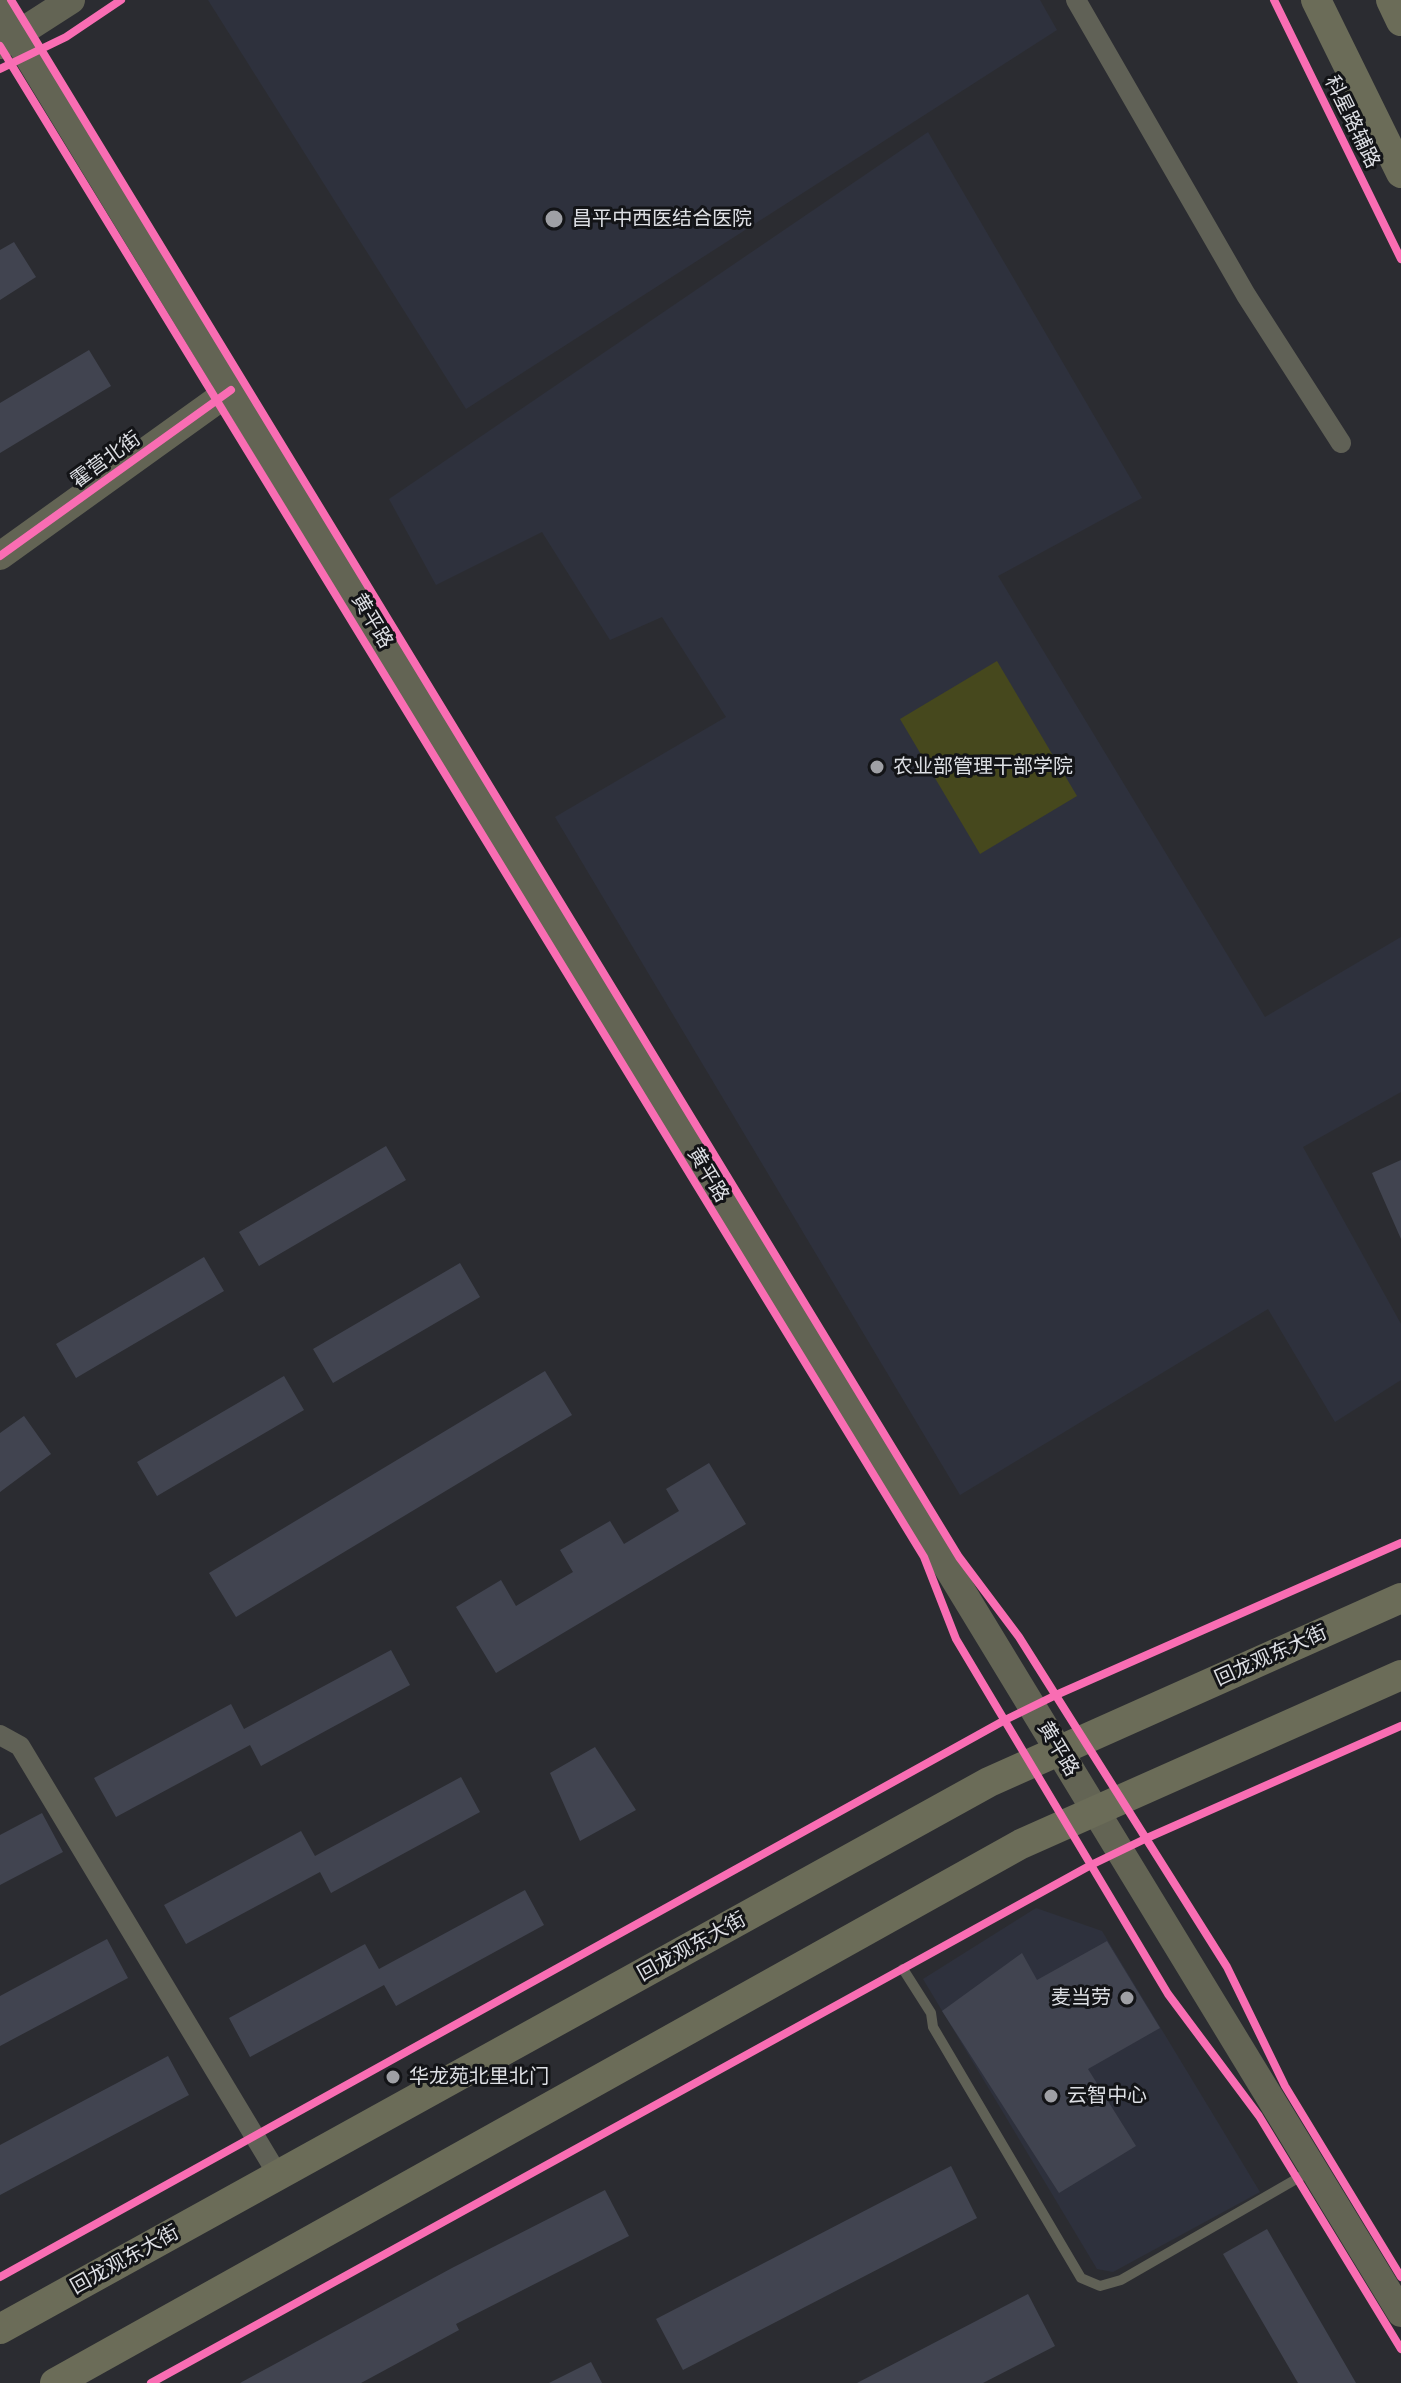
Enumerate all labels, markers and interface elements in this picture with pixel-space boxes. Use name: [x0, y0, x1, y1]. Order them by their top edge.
street label: 科星路辅路: [1319, 72, 1385, 172]
place label: 昌平中西医结合医院: [572, 207, 752, 231]
marker: 昌平中西医结合医院: [543, 208, 565, 230]
street label: 霍营北街: [67, 427, 145, 493]
street label: 黄平路: [346, 589, 398, 653]
place label: 农业部管理干部学院: [893, 755, 1073, 779]
marker: 农业部管理干部学院: [868, 758, 886, 776]
street label: 黄平路: [682, 1143, 734, 1207]
street label: 回龙观东大街: [1211, 1621, 1331, 1691]
street label: 黄平路: [1032, 1717, 1084, 1781]
street label: 回龙观东大街: [634, 1907, 750, 1987]
place label: 麦当劳: [1051, 1986, 1111, 2010]
marker: 麦当劳: [1118, 1989, 1136, 2007]
place label: 华龙苑北里北门: [409, 2065, 549, 2089]
marker: 华龙苑北里北门: [384, 2068, 402, 2086]
place label: 云智中心: [1067, 2084, 1147, 2108]
marker: 云智中心: [1042, 2087, 1060, 2105]
street label: 回龙观东大街: [67, 2220, 183, 2300]

